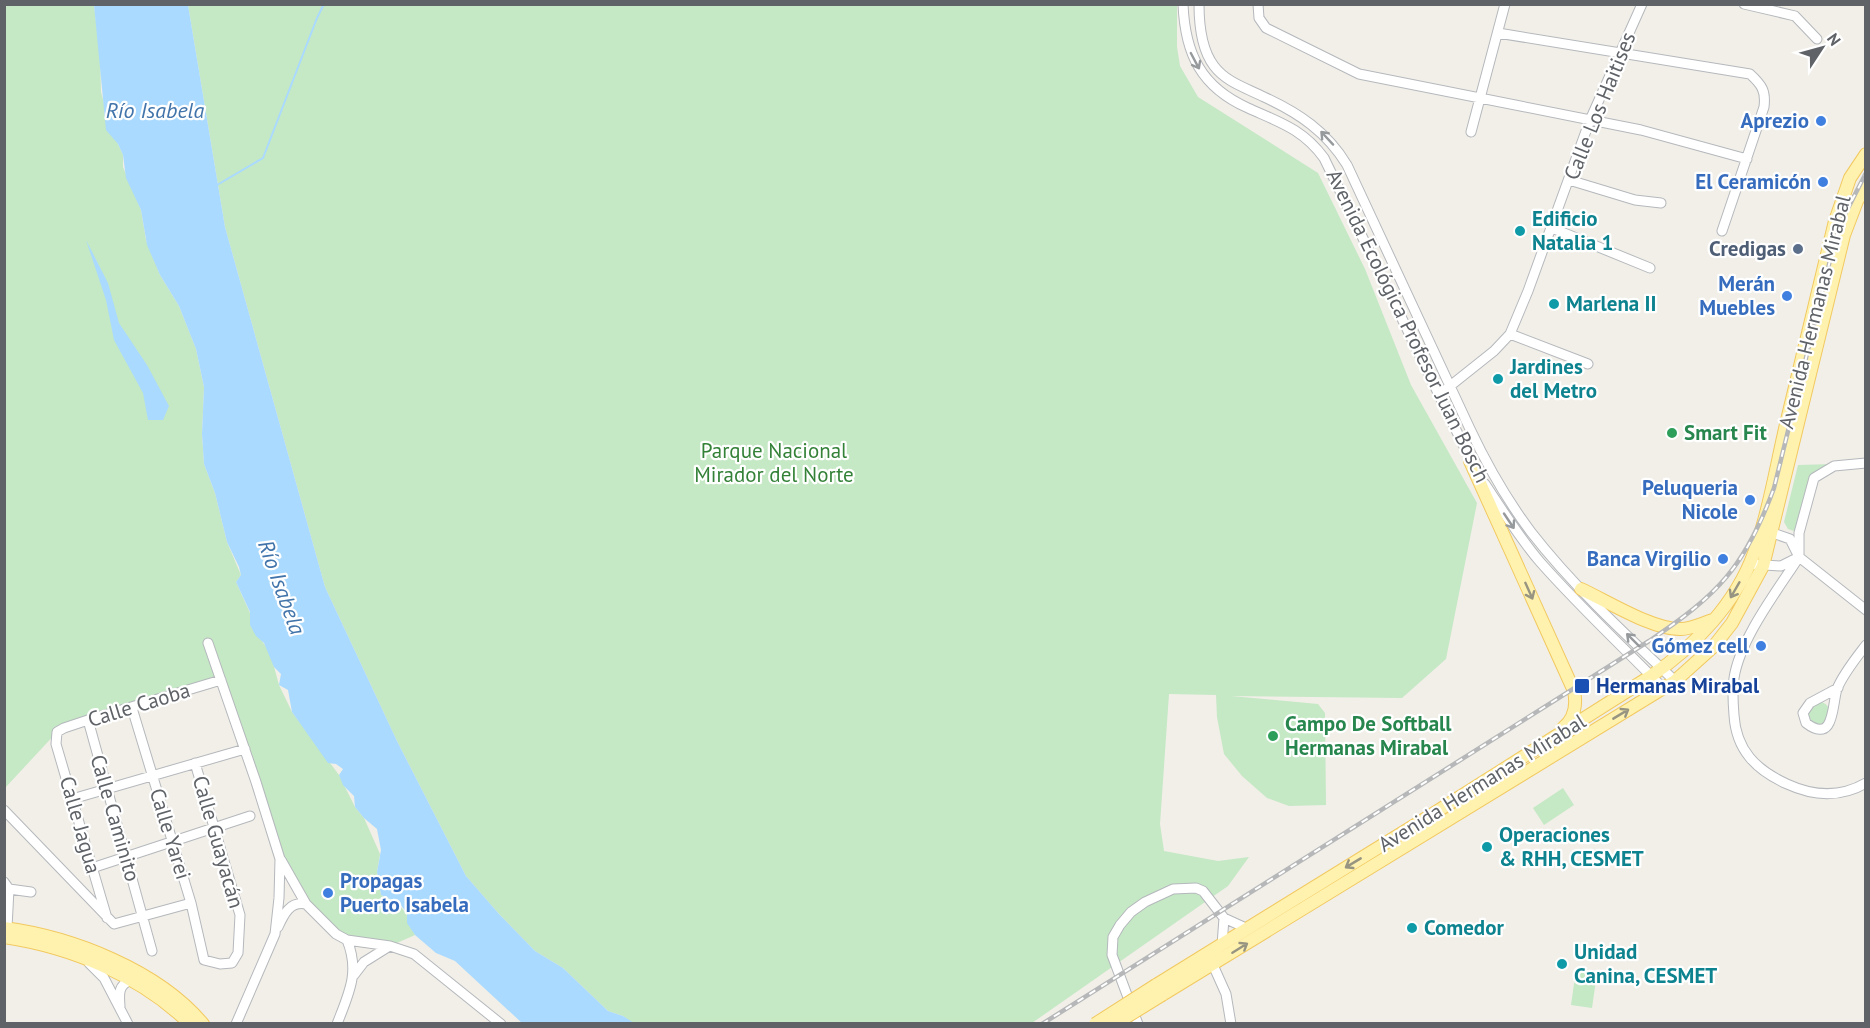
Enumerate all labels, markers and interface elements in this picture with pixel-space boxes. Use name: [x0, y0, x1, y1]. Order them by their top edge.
north arrow: [1792, 18, 1852, 78]
street label: Calle Los Haitises: [1558, 28, 1641, 184]
text: N: [1823, 29, 1845, 49]
one-way arrow: [1189, 52, 1201, 69]
water label: Río Isabela: [106, 96, 205, 124]
place label: Aprezio: [1740, 107, 1809, 134]
marker: Aprezio: [1814, 114, 1828, 128]
one-way arrow: [1320, 130, 1334, 145]
street label: Avenida Ecológica Profesor Juan Bosch: [1321, 165, 1496, 487]
place label: El Ceramicón: [1695, 168, 1811, 195]
marker: El Ceramicón: [1816, 175, 1830, 189]
street label: Avenida Hermanas Mirabal: [1772, 192, 1857, 432]
place label: Edificio Natalia 1: [1532, 205, 1613, 256]
marker: Edificio Natalia 1: [1513, 224, 1527, 238]
place label: Credigas: [1709, 235, 1786, 262]
marker: Credigas: [1791, 242, 1805, 256]
place label: Merán Muebles: [1699, 270, 1775, 321]
marker: Merán Muebles: [1780, 289, 1794, 303]
place label: Marlena II: [1566, 290, 1657, 317]
marker: Marlena II: [1547, 297, 1561, 311]
place label: Jardines del Metro: [1509, 353, 1597, 404]
marker: Jardines del Metro: [1491, 372, 1505, 386]
place label: Smart Fit: [1684, 419, 1767, 446]
marker: Smart Fit: [1665, 426, 1679, 440]
park label: Parque Nacional Mirador del Norte: [694, 437, 854, 488]
place label: Peluqueria Nicole: [1642, 474, 1738, 525]
marker: Peluqueria Nicole: [1743, 493, 1757, 507]
one-way arrow: [1503, 512, 1516, 529]
water label: Río Isabela: [252, 536, 312, 638]
place label: Banca Virgilio: [1587, 545, 1711, 572]
marker: Banca Virgilio: [1716, 552, 1730, 566]
one-way arrow: [1729, 581, 1741, 598]
one-way arrow: [1524, 582, 1535, 600]
place label: Gómez cell: [1651, 632, 1750, 659]
one-way arrow: [1626, 633, 1640, 648]
marker: Gómez cell: [1754, 639, 1768, 653]
place label: Hermanas Mirabal: [1596, 672, 1760, 699]
street label: Calle Caoba: [84, 676, 193, 733]
marker: Hermanas Mirabal: [1573, 677, 1591, 695]
street label: Avenida Hermanas Mirabal: [1373, 708, 1591, 858]
one-way arrow: [1612, 708, 1629, 720]
place label: Campo De Softball Hermanas Mirabal: [1285, 710, 1452, 761]
marker: Campo De Softball Hermanas Mirabal: [1266, 729, 1280, 743]
street label: Calle Caminito: [85, 751, 146, 884]
street label: Calle Guayacán: [187, 772, 250, 911]
street label: Calle Jagua: [54, 773, 107, 877]
street label: Calle Yarei: [144, 785, 197, 883]
place label: Operaciones & RHH, CESMET: [1499, 821, 1644, 872]
marker: Operaciones & RHH, CESMET: [1480, 840, 1494, 854]
one-way arrow: [1345, 858, 1362, 870]
place label: Propagas Puerto Isabela: [340, 867, 469, 918]
marker: Propagas Puerto Isabela: [321, 886, 335, 900]
place label: Comedor: [1424, 914, 1504, 941]
marker: Comedor: [1405, 921, 1419, 935]
place label: Unidad Canina, CESMET: [1574, 938, 1717, 989]
one-way arrow: [1231, 941, 1248, 953]
marker: Unidad Canina, CESMET: [1555, 957, 1569, 971]

